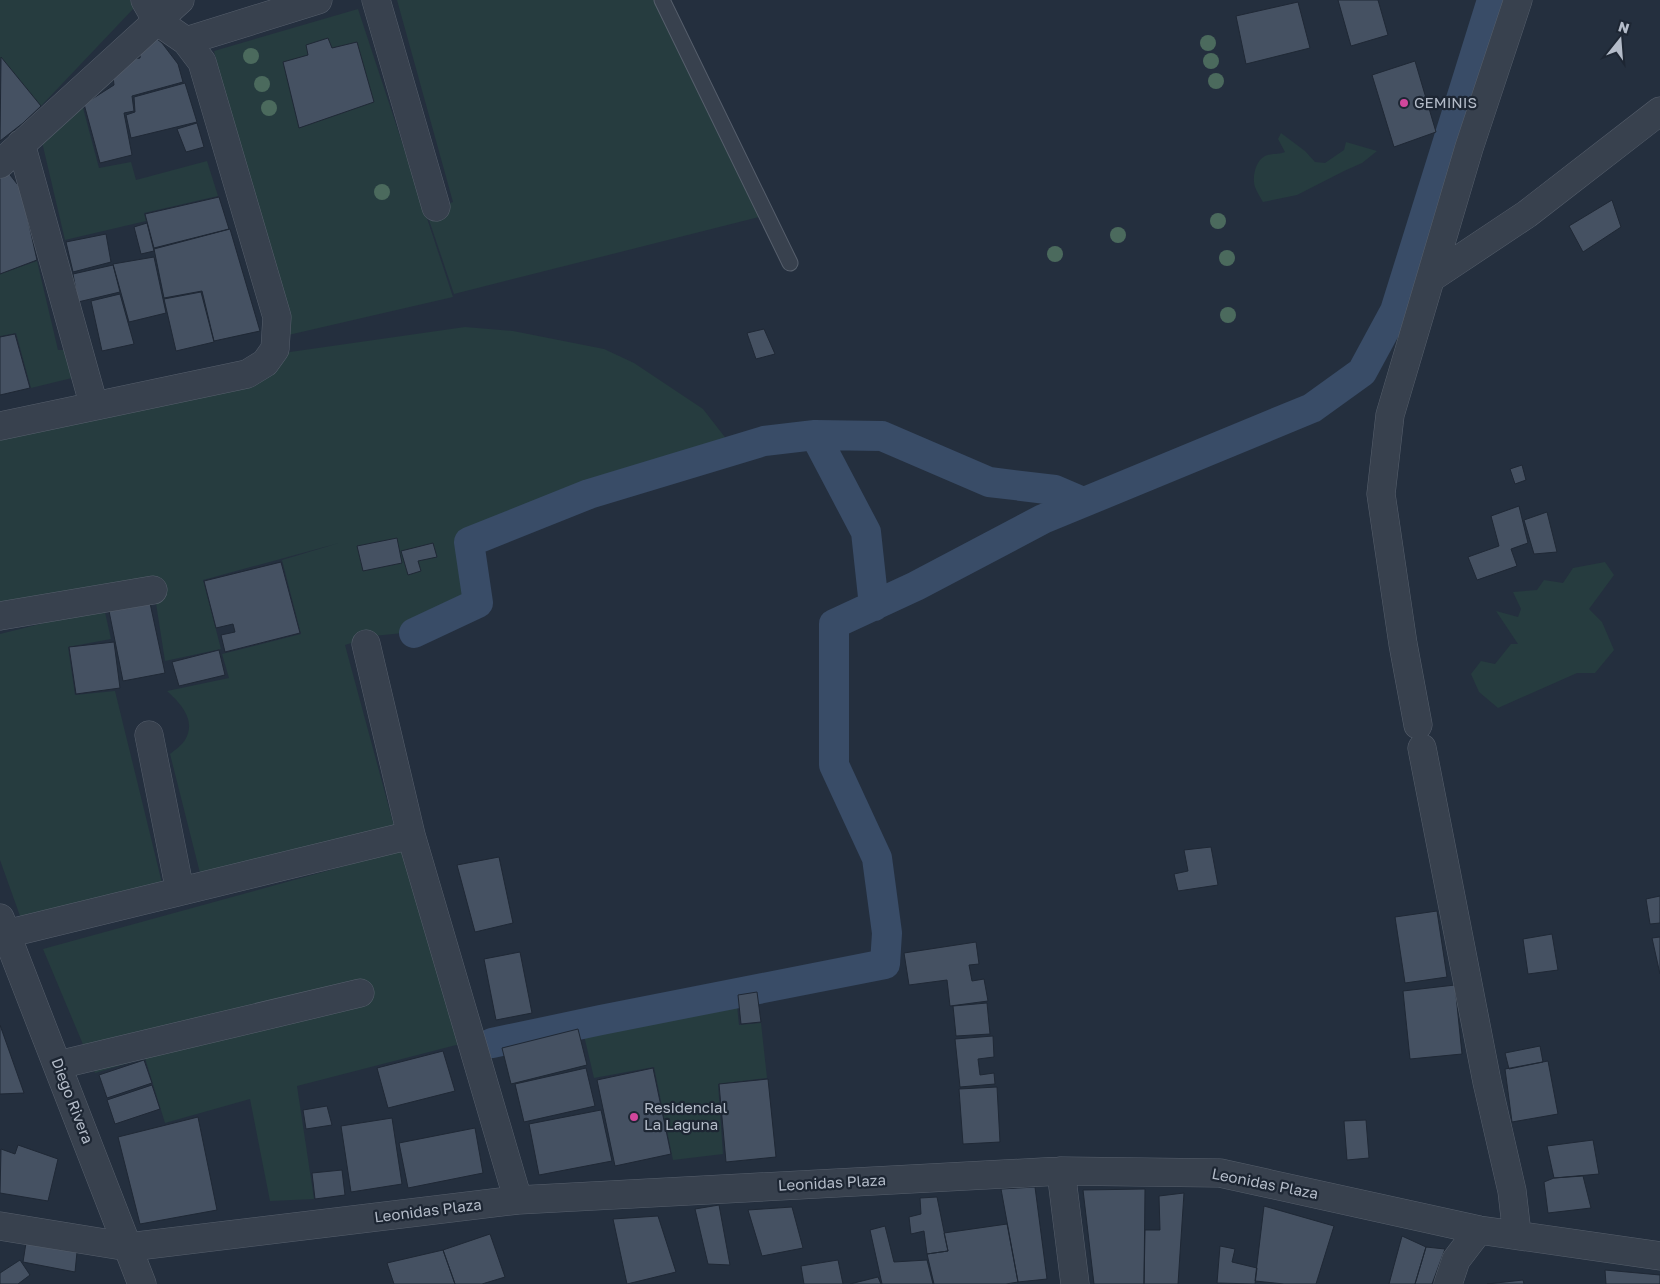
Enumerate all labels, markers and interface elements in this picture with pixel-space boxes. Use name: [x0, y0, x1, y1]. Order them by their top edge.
north arrow: [1595, 15, 1645, 65]
text: N: [1616, 17, 1632, 37]
place label: GEMINIS: [1414, 93, 1477, 111]
marker: GEMINIS: [1398, 97, 1410, 109]
street label: Diego Rivera: [48, 1055, 98, 1146]
place label: Residencial La Laguna: [644, 1098, 728, 1133]
marker: Residencial La Laguna: [628, 1111, 640, 1123]
street label: Leonidas Plaza: [1210, 1164, 1320, 1202]
street label: Leonidas Plaza: [778, 1170, 886, 1194]
street label: Leonidas Plaza: [373, 1194, 483, 1226]

